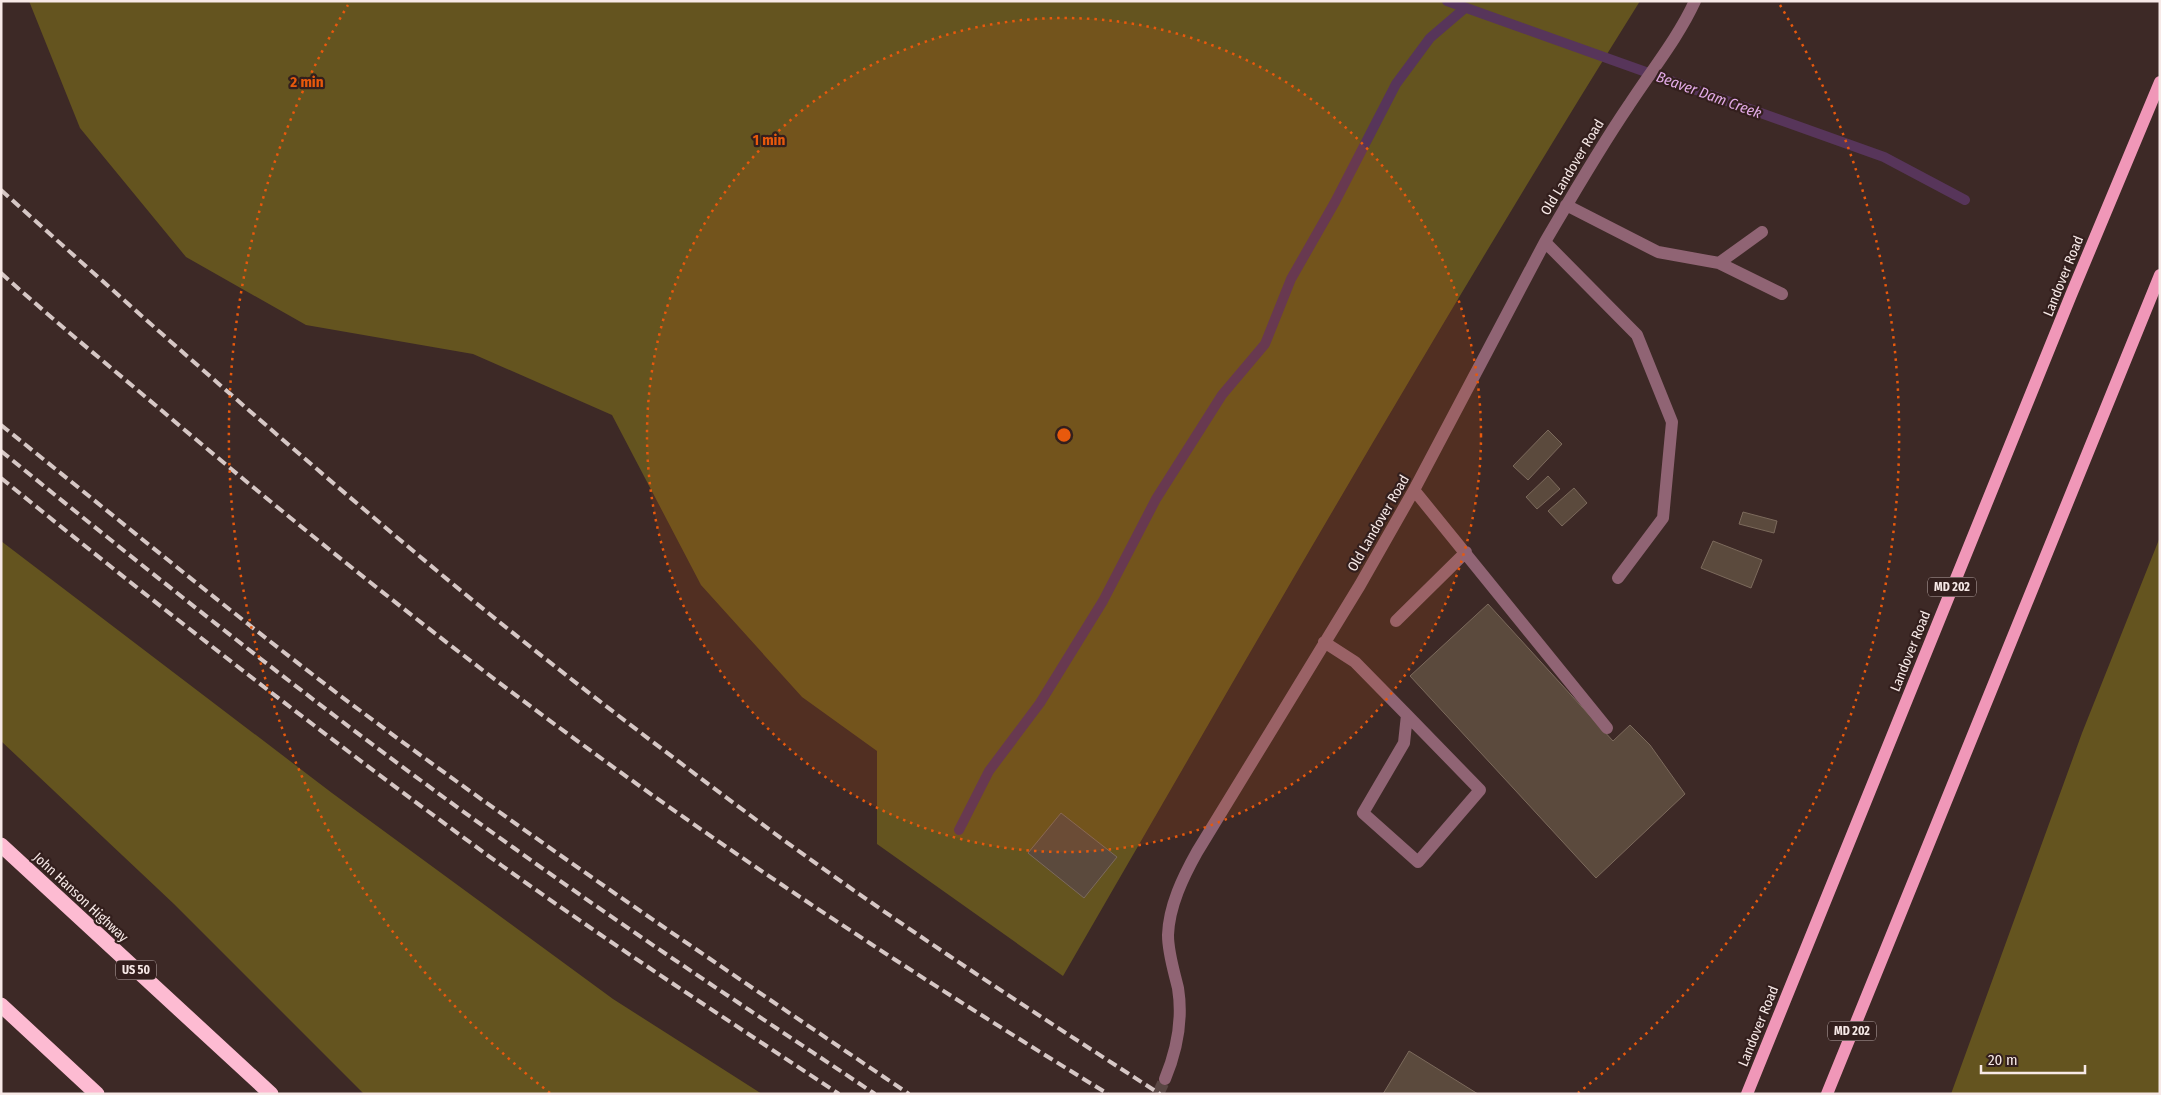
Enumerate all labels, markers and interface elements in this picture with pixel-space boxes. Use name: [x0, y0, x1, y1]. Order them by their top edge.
water label: Beaver Dam Creek: [1654, 68, 1765, 123]
text: 2 min: [289, 73, 324, 91]
street label: Old Landover Road: [1537, 116, 1608, 218]
text: 1 min: [753, 131, 785, 149]
street label: Landover Road: [2040, 233, 2087, 319]
centre of rings: [1055, 426, 1073, 444]
street label: Old Landover Road: [1344, 472, 1413, 575]
road number: MD 202: [1928, 578, 1976, 596]
street label: Landover Road: [1887, 608, 1934, 694]
street label: John Hanson Highway: [30, 849, 132, 946]
road number: US 50: [116, 960, 156, 980]
street label: Landover Road: [1735, 983, 1782, 1069]
road number: MD 202: [1828, 1021, 1876, 1040]
scale bar: [1981, 1042, 2085, 1074]
text: 20 m: [1988, 1051, 2018, 1069]

